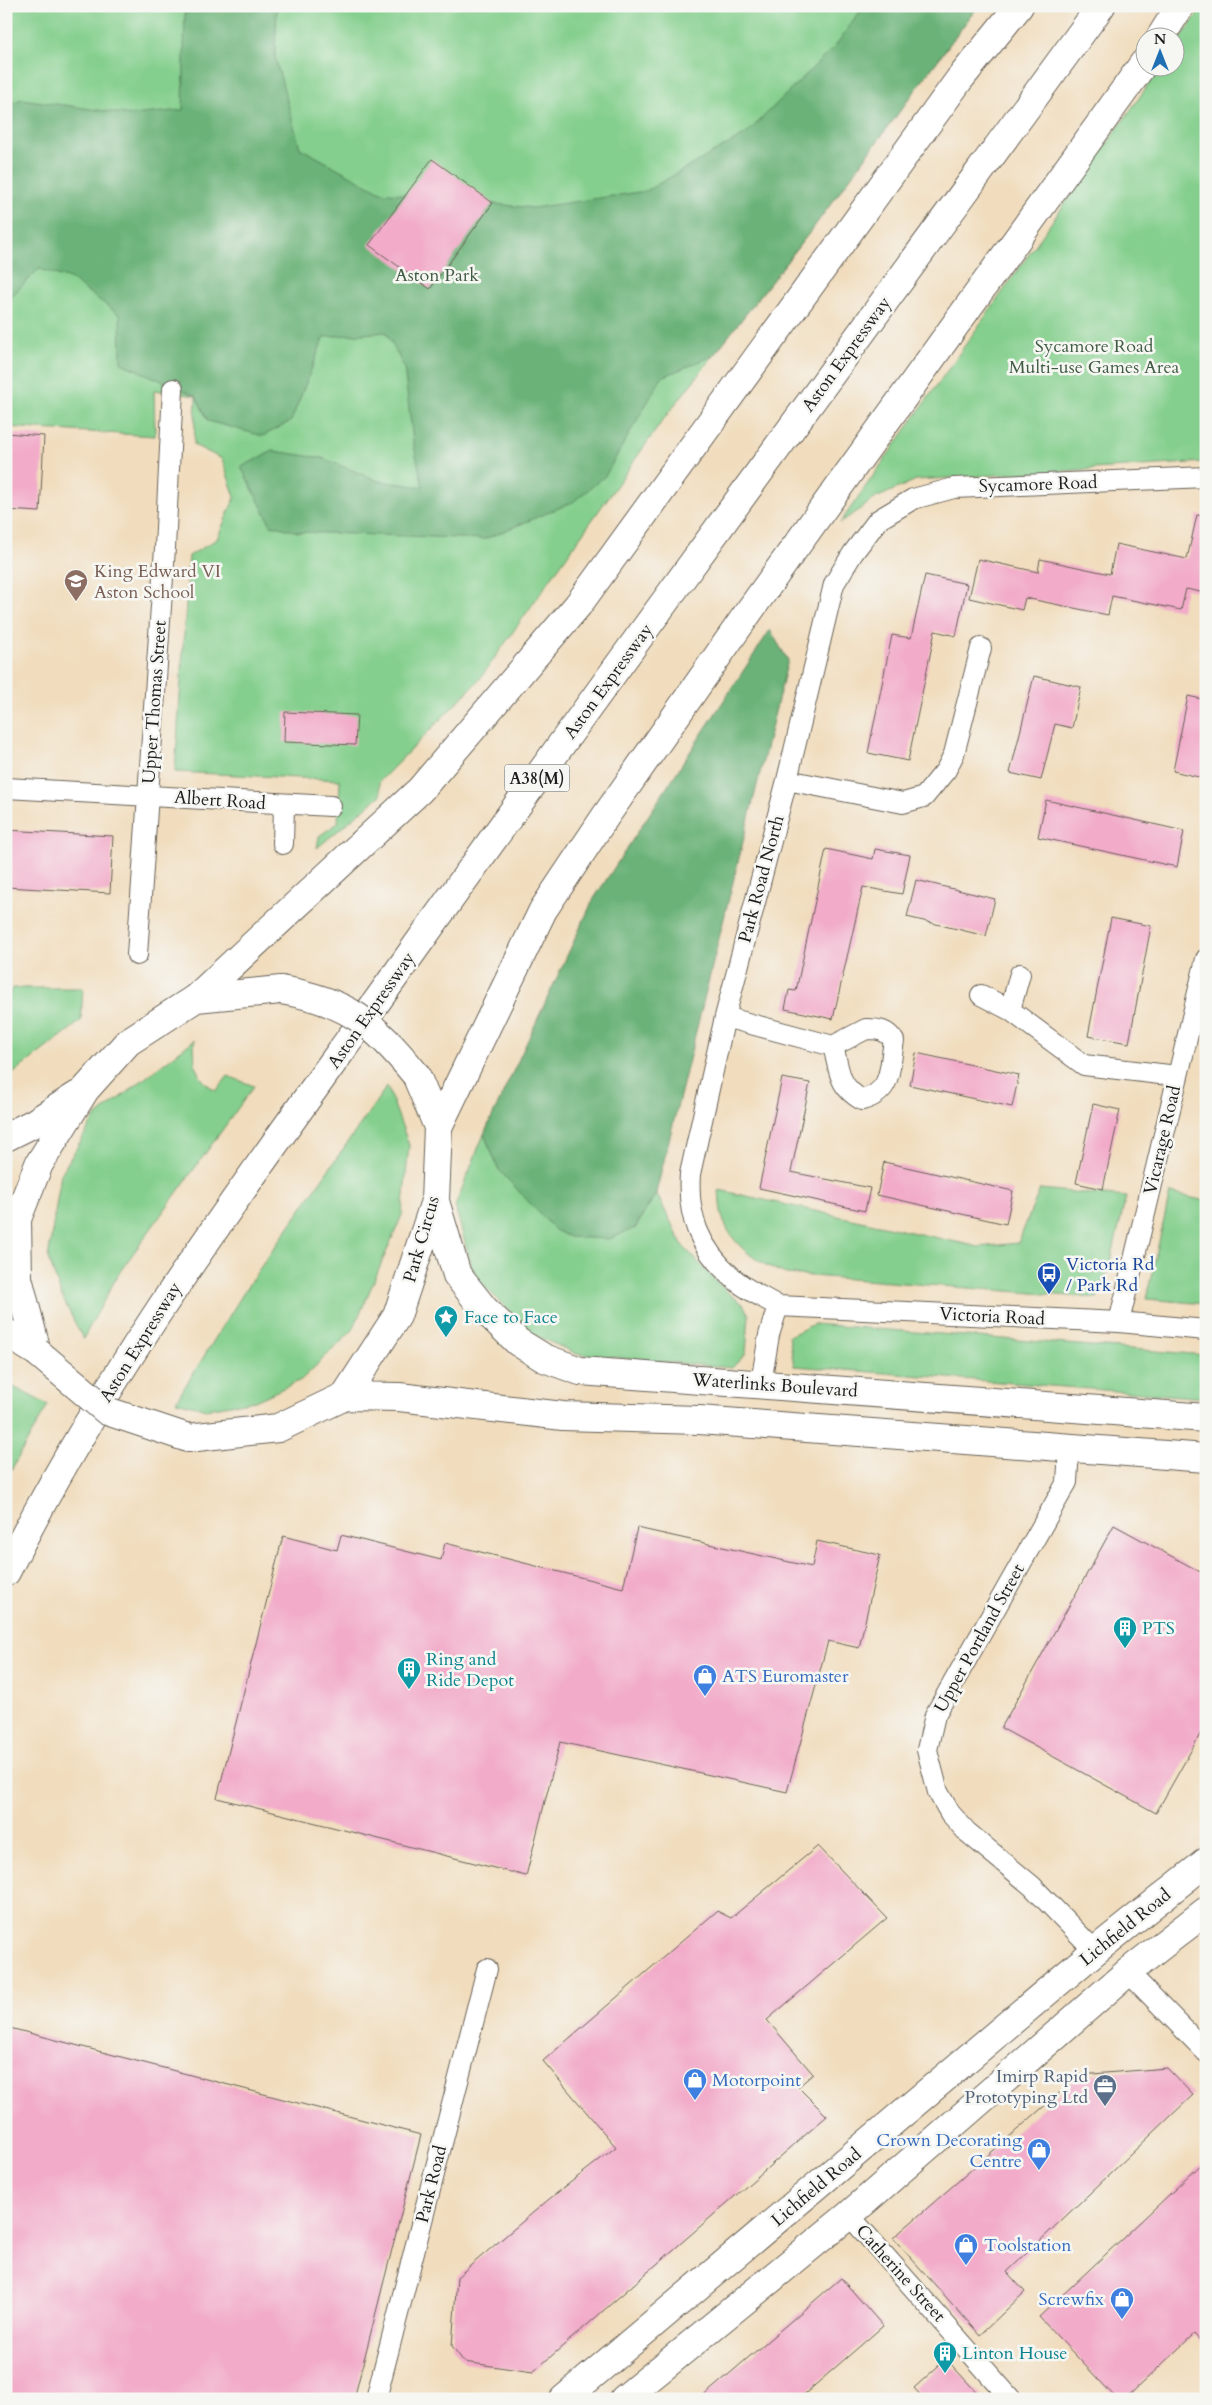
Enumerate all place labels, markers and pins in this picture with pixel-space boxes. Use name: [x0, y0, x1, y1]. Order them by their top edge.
place label: King Edward VI Aston School: [94, 559, 221, 605]
school or university icon: King Edward VI Aston School: [63, 568, 89, 602]
place label: Victoria Rd / Park Rd: [1066, 1252, 1155, 1298]
bus stop icon: Victoria Rd / Park Rd: [1036, 1261, 1062, 1295]
place icon: Face to Face: [433, 1304, 459, 1338]
place label: Face to Face: [464, 1305, 558, 1330]
building icon: PTS: [1112, 1615, 1138, 1649]
place label: PTS: [1142, 1616, 1175, 1641]
place label: Ring and Ride Depot: [426, 1647, 514, 1693]
building icon: Ring and Ride Depot: [396, 1656, 422, 1690]
shop icon: ATS Euromaster: [692, 1663, 718, 1697]
place label: ATS Euromaster: [722, 1664, 849, 1689]
place label: Imirp Rapid Prototyping Ltd: [964, 2064, 1088, 2110]
shop icon: Motorpoint: [682, 2067, 708, 2101]
place label: Motorpoint: [712, 2068, 801, 2093]
office icon: Imirp Rapid Prototyping Ltd: [1092, 2073, 1118, 2107]
place label: Crown Decorating Centre: [876, 2128, 1023, 2174]
shop icon: Crown Decorating Centre: [1026, 2137, 1052, 2171]
shop icon: Toolstation: [953, 2232, 979, 2266]
place label: Toolstation: [984, 2233, 1072, 2258]
shop icon: Screwfix: [1109, 2286, 1135, 2320]
place label: Screwfix: [1039, 2287, 1104, 2312]
building icon: Linton House: [932, 2340, 958, 2374]
place label: Linton House: [962, 2341, 1068, 2366]

